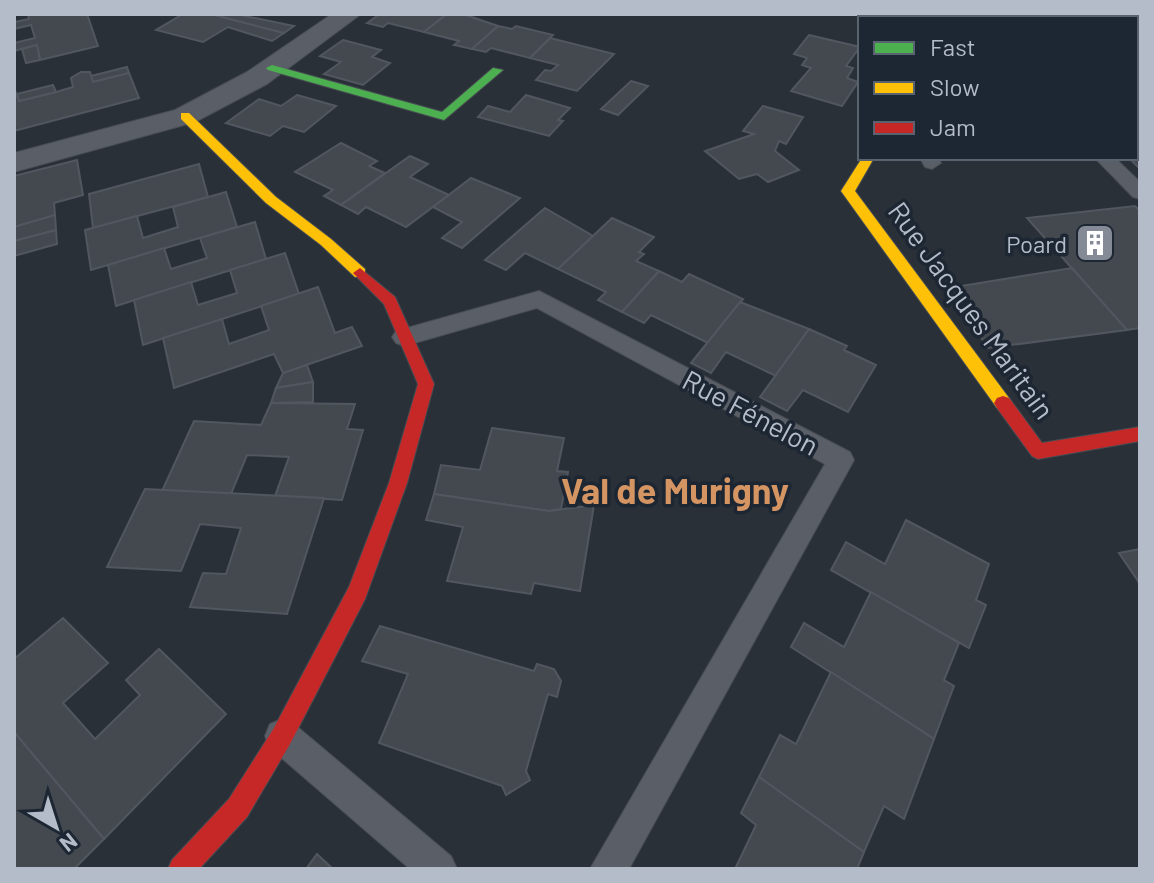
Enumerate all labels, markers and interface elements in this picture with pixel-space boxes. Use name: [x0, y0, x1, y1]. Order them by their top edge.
legend: [858, 16, 1138, 160]
text: Fast: [930, 32, 975, 61]
text: Slow: [930, 72, 979, 101]
text: Jam: [930, 112, 976, 141]
street label: Rue Jacques Maritain: [882, 195, 1062, 425]
building icon: Poard: [1074, 222, 1116, 264]
place label: Poard: [1006, 229, 1067, 258]
street label: Rue Fénelon: [677, 362, 825, 462]
district label: Val de Murigny: [561, 468, 789, 511]
north arrow: [16, 787, 96, 867]
text: N: [55, 829, 83, 858]

